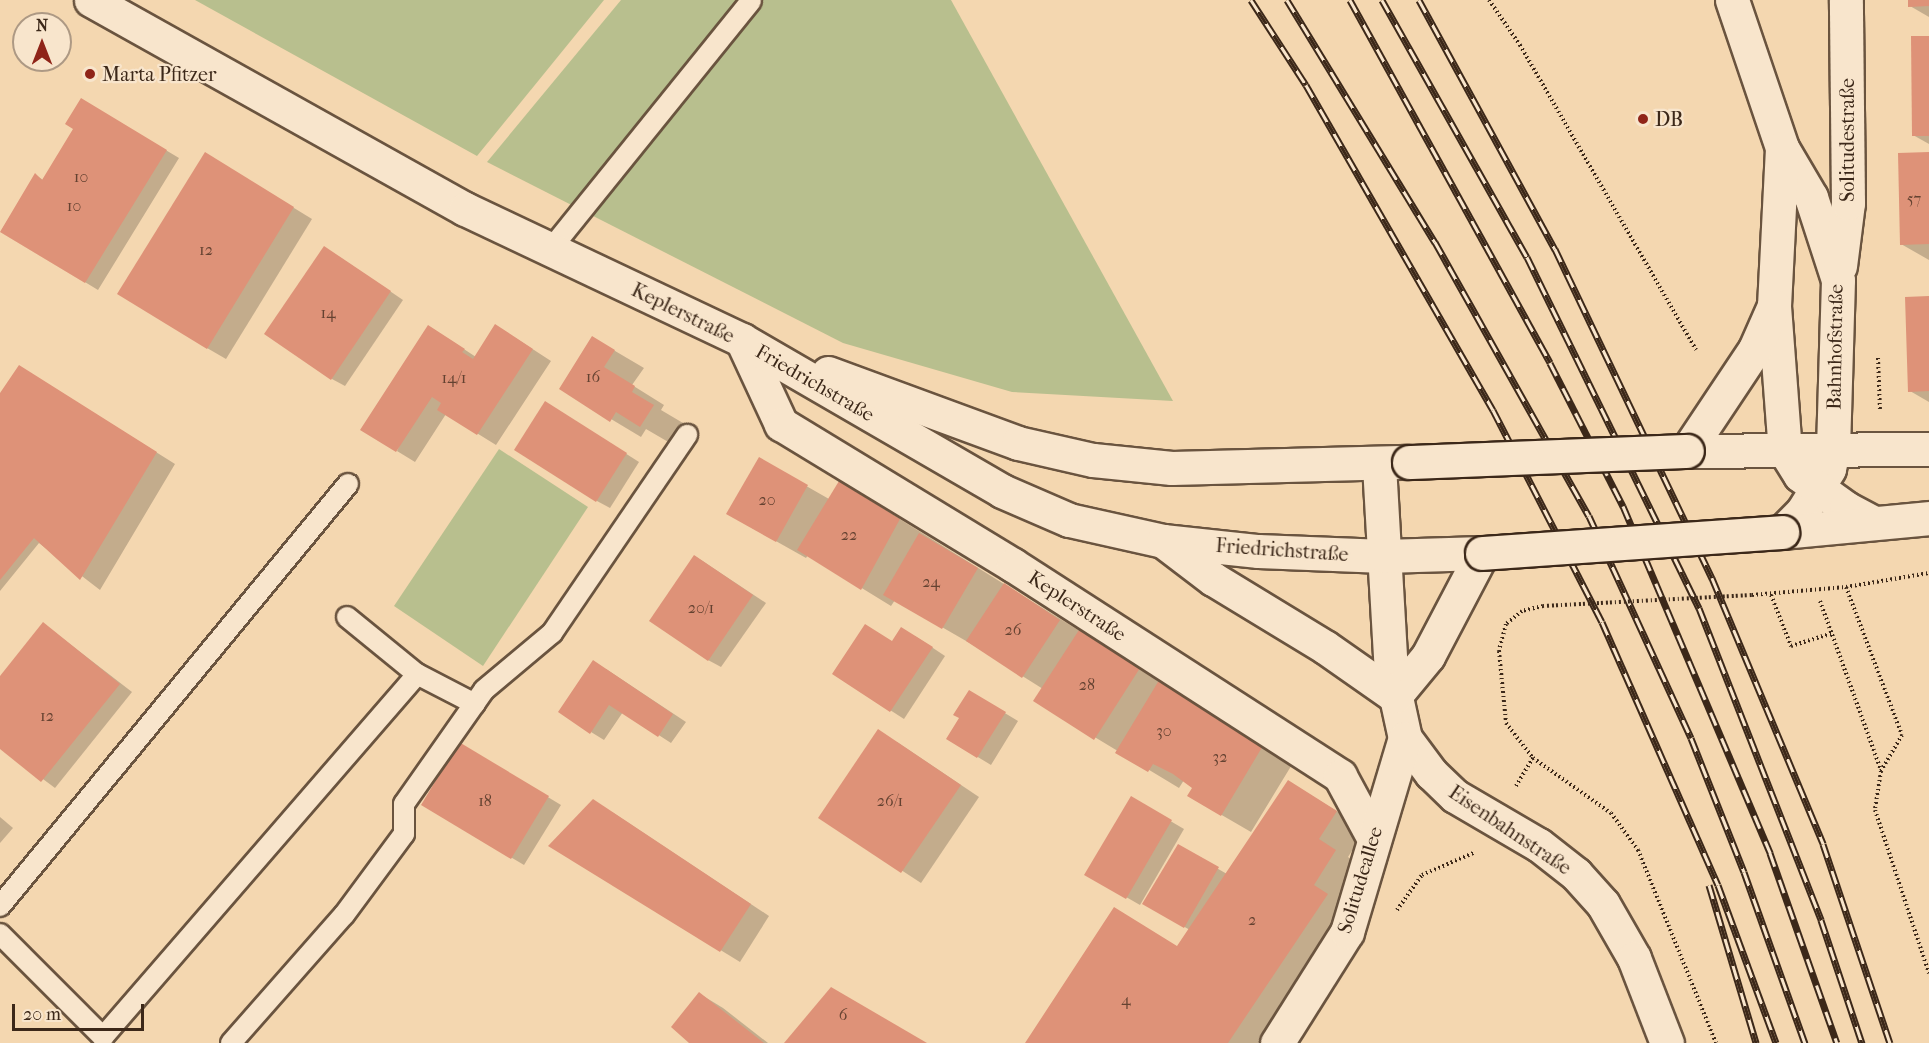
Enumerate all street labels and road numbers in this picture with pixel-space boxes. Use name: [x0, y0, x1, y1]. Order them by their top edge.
street label: Solitudestraße: [1835, 78, 1859, 202]
street label: Keplerstraße: [628, 278, 738, 348]
street label: Bahnhofstraße: [1822, 284, 1848, 410]
street label: Friedrichstraße: [751, 339, 879, 427]
street label: Friedrichstraße: [1215, 533, 1349, 567]
street label: Keplerstraße: [1024, 566, 1130, 646]
street label: Eisenbahnstraße: [1444, 780, 1576, 880]
street label: Solitudeallee: [1332, 824, 1388, 936]

